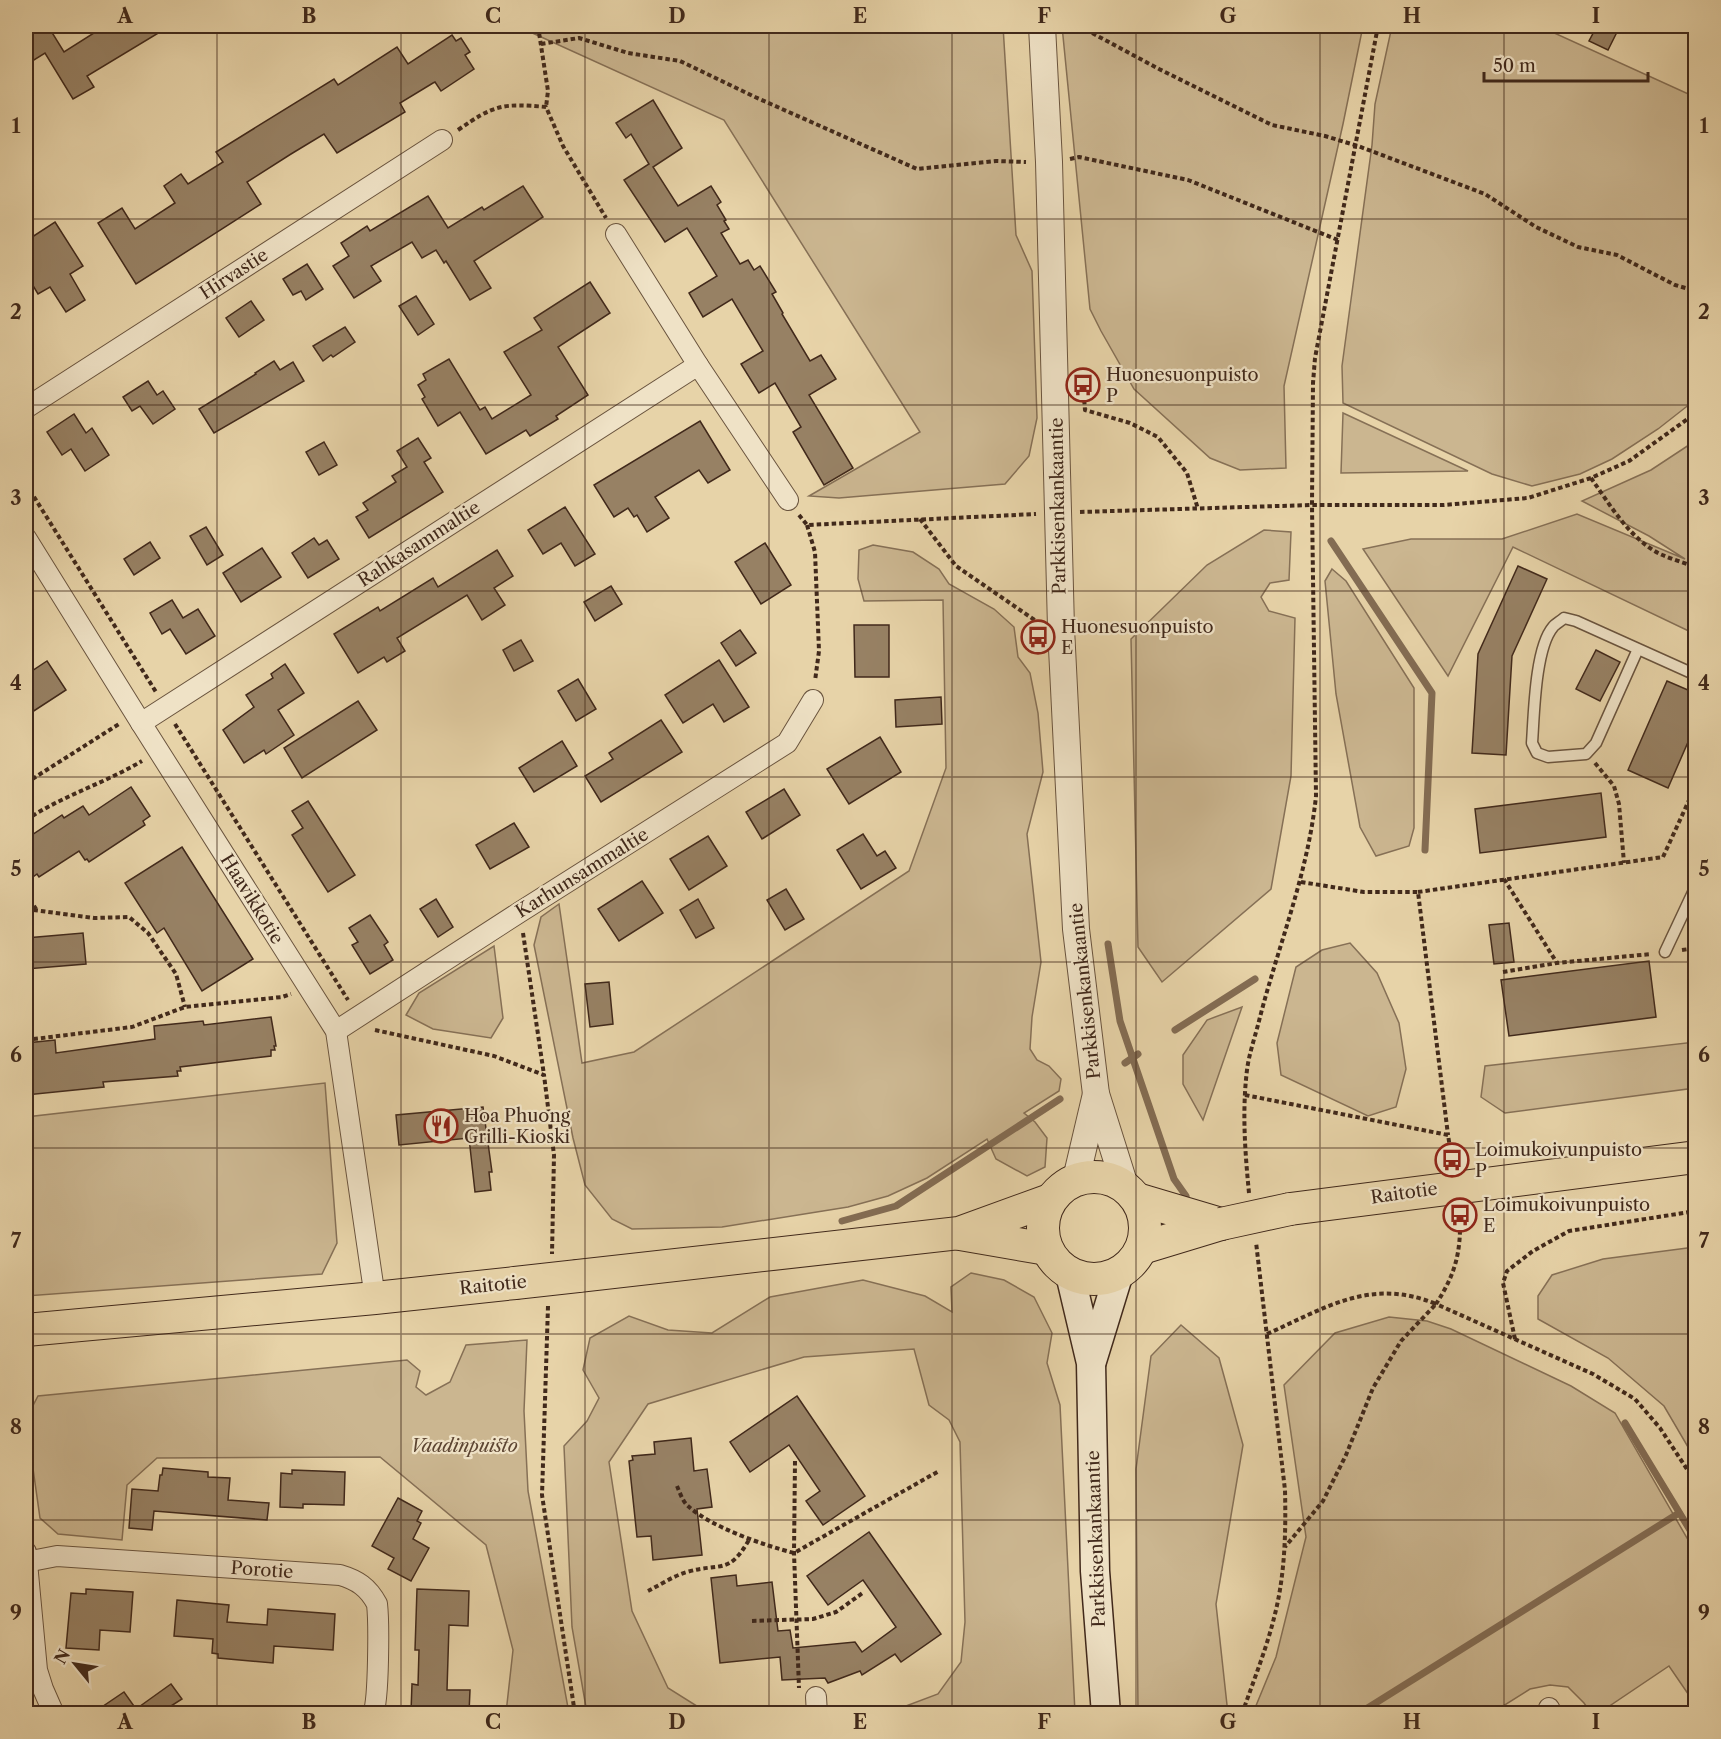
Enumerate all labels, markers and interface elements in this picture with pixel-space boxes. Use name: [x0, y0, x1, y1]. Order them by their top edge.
text: A: [116, 4, 133, 28]
text: B: [302, 4, 317, 28]
text: C: [485, 4, 501, 28]
text: D: [668, 4, 686, 28]
text: E: [853, 4, 867, 28]
text: F: [1037, 4, 1051, 28]
text: G: [1220, 4, 1237, 28]
text: H: [1403, 4, 1421, 28]
text: I: [1592, 4, 1600, 28]
scale bar: [1484, 45, 1648, 83]
text: 50 m: [1493, 55, 1536, 77]
text: 1: [12, 114, 21, 138]
text: 1: [1700, 114, 1709, 138]
street label: Hirvastie: [196, 244, 272, 304]
text: 2: [10, 300, 22, 324]
text: 2: [1698, 300, 1710, 324]
place label: Huonesuonpuisto P: [1106, 364, 1259, 407]
bus stop icon: Huonesuonpuisto P: [1065, 367, 1101, 403]
street label: Parkkisenkankaantie: [1045, 417, 1071, 595]
text: 3: [10, 486, 22, 510]
text: 3: [1698, 486, 1710, 510]
street label: Rahkasammaltie: [354, 496, 484, 592]
place label: Huonesuonpuisto E: [1061, 616, 1214, 659]
bus stop icon: Huonesuonpuisto E: [1020, 619, 1056, 655]
text: 4: [10, 671, 22, 695]
text: 4: [1698, 671, 1710, 695]
street label: Karhunsammaltie: [512, 823, 652, 923]
street label: Haavikkotie: [216, 850, 288, 948]
text: 5: [10, 857, 22, 881]
text: 5: [1698, 857, 1710, 881]
street label: Parkkisenkankaantie: [1065, 902, 1105, 1080]
text: 6: [10, 1043, 22, 1067]
text: 6: [1698, 1043, 1710, 1067]
place label: Hoa Phuong Grilli-Kioski: [464, 1105, 571, 1148]
restaurant icon: Hoa Phuong Grilli-Kioski: [423, 1108, 459, 1144]
place label: Loimukoivunpuisto P: [1475, 1139, 1642, 1182]
bus stop icon: Loimukoivunpuisto P: [1434, 1142, 1470, 1178]
street label: Raitotie: [1369, 1177, 1439, 1209]
place label: Loimukoivunpuisto E: [1483, 1194, 1650, 1237]
bus stop icon: Loimukoivunpuisto E: [1442, 1197, 1478, 1233]
text: 7: [11, 1229, 22, 1253]
text: 7: [1699, 1229, 1710, 1253]
street label: Raitotie: [458, 1271, 528, 1299]
text: 8: [10, 1415, 22, 1439]
text: 8: [1698, 1415, 1710, 1439]
park label: Vaadinpuisto: [410, 1435, 518, 1457]
street label: Parkkisenkankaantie: [1082, 1450, 1110, 1628]
street label: Porotie: [230, 1557, 294, 1583]
text: 9: [10, 1601, 22, 1625]
text: 9: [1698, 1601, 1710, 1625]
north arrow: [45, 1634, 105, 1694]
text: N: [50, 1645, 74, 1668]
text: A: [116, 1710, 133, 1734]
text: B: [302, 1710, 317, 1734]
text: C: [485, 1710, 501, 1734]
text: D: [668, 1710, 686, 1734]
text: E: [853, 1710, 867, 1734]
text: F: [1037, 1710, 1051, 1734]
text: G: [1220, 1710, 1237, 1734]
text: H: [1403, 1710, 1421, 1734]
text: I: [1592, 1710, 1600, 1734]

